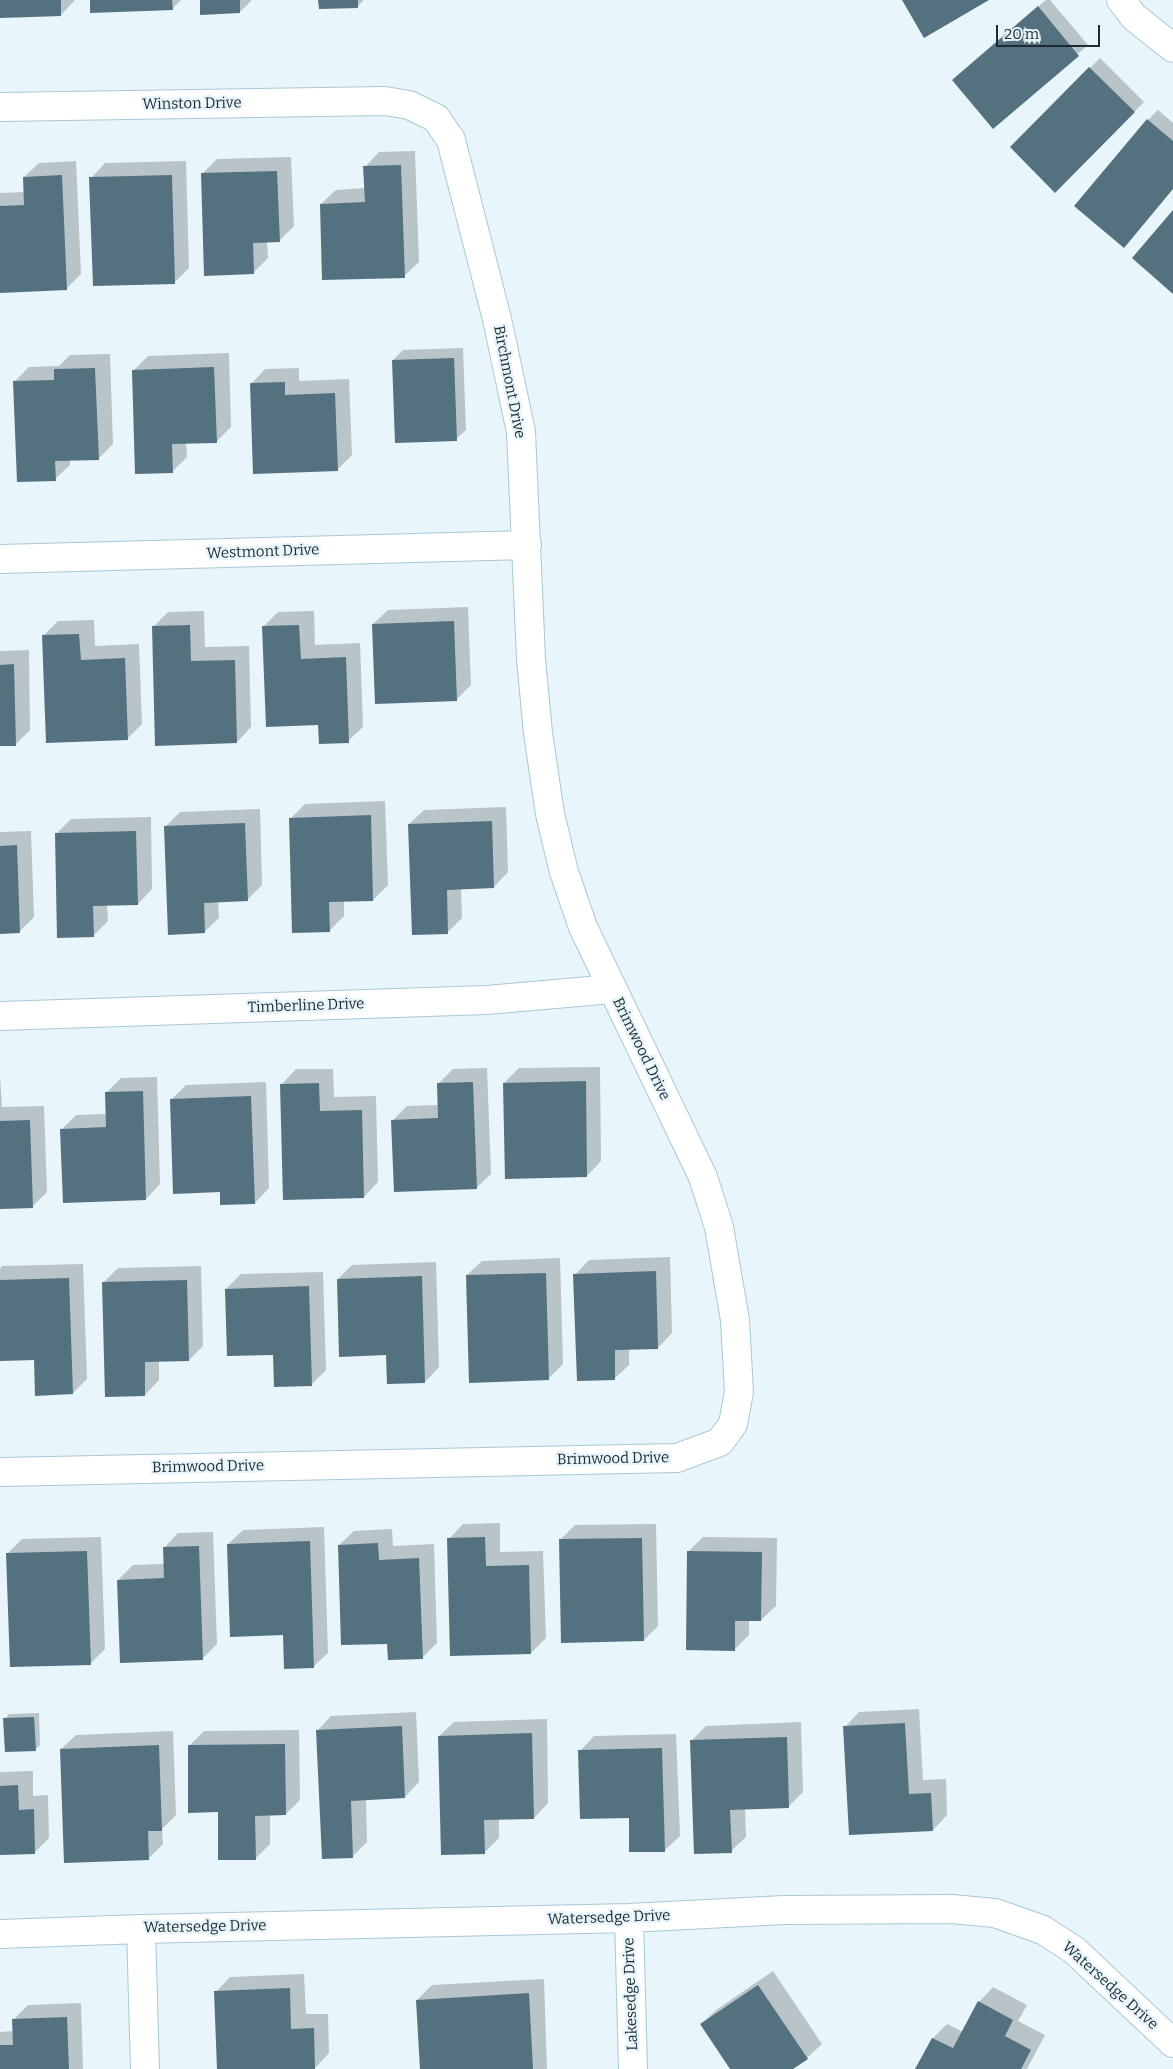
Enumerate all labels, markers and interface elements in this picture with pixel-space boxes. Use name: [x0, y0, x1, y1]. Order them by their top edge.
scale bar: [998, 15, 1102, 47]
text: 20 m: [1004, 25, 1039, 43]
street label: Winston Drive: [142, 94, 242, 114]
street label: Birchmont Drive: [489, 324, 529, 440]
street label: Westmont Drive: [206, 541, 320, 563]
street label: Timberline Drive: [247, 995, 365, 1017]
street label: Brimwood Drive: [608, 995, 674, 1103]
street label: Brimwood Drive: [557, 1449, 669, 1469]
street label: Brimwood Drive: [152, 1457, 264, 1477]
street label: Watersedge Drive: [547, 1907, 671, 1929]
street label: Watersedge Drive: [143, 1917, 267, 1937]
street label: Lakesedge Drive: [620, 1937, 642, 2051]
street label: Watersedge Drive: [1058, 1938, 1162, 2034]

